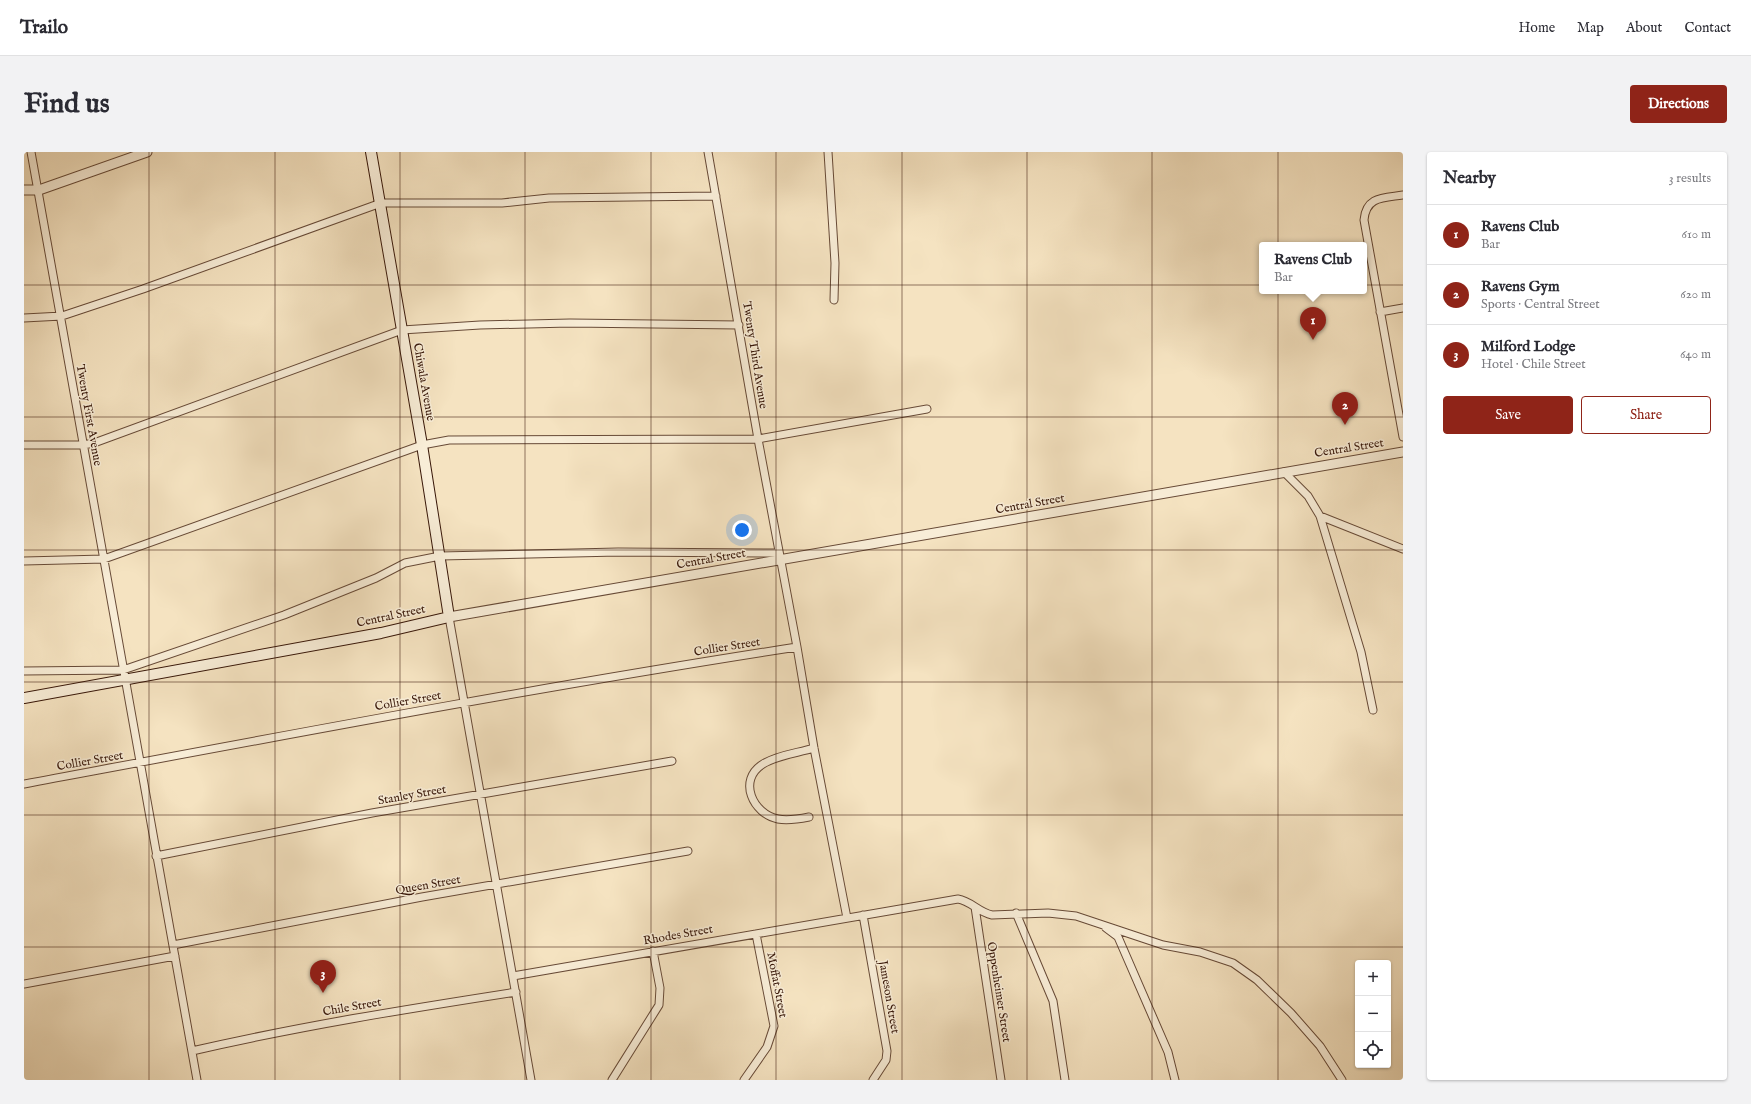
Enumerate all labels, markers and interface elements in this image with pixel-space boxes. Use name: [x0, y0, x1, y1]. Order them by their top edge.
text: Trailo: [20, 16, 68, 40]
text: Home: [1519, 19, 1555, 37]
text: Map: [1577, 19, 1604, 37]
text: About: [1626, 19, 1662, 37]
text: Contact: [1684, 19, 1731, 37]
button: Directions: [1630, 85, 1727, 123]
text: Find us: [24, 87, 110, 122]
text: Nearby: [1443, 168, 1496, 189]
text: 3 results: [1669, 170, 1711, 187]
text: Ravens Club: [1481, 217, 1559, 236]
text: 1: [1454, 226, 1458, 243]
text: 610 m: [1682, 226, 1711, 243]
text: Bar: [1481, 236, 1500, 253]
popup: [1259, 242, 1367, 294]
text: Ravens Club: [1274, 250, 1352, 269]
text: Bar: [1274, 269, 1293, 286]
text: Ravens Gym: [1481, 277, 1560, 296]
text: 2: [1453, 286, 1459, 303]
text: 620 m: [1680, 286, 1711, 303]
text: Sports · Central Street: [1481, 296, 1600, 313]
street label: Twenty Third Avenue: [739, 300, 771, 410]
pin: 1: [1300, 307, 1326, 340]
text: Milford Lodge: [1481, 337, 1575, 356]
street label: Chiwala Avenue: [410, 342, 438, 423]
text: 3: [1454, 346, 1458, 363]
text: 640 m: [1680, 346, 1711, 363]
text: Hotel · Chile Street: [1481, 356, 1586, 373]
street label: Twenty First Avenue: [73, 363, 105, 467]
pin: 2: [1332, 392, 1358, 425]
button: Save: [1443, 396, 1573, 434]
button: Share: [1581, 396, 1711, 434]
street label: Central Street: [1313, 435, 1385, 461]
street label: Central Street: [994, 491, 1066, 517]
your location: [732, 520, 752, 540]
street label: Central Street: [675, 546, 747, 572]
street label: Central Street: [355, 601, 427, 631]
street label: Collier Street: [693, 634, 761, 660]
street label: Collier Street: [374, 688, 442, 714]
street label: Collier Street: [56, 748, 124, 774]
street label: Stanley Street: [377, 782, 447, 808]
street label: Queen Street: [394, 872, 462, 898]
street label: Rhodes Street: [642, 921, 714, 949]
street label: Oppenheimer Street: [983, 941, 1014, 1043]
street label: Moffat Street: [763, 951, 791, 1019]
street label: Jameson Street: [874, 957, 903, 1035]
pin: 3: [310, 960, 336, 993]
map controls: [1355, 960, 1391, 1068]
button: +: [1355, 960, 1391, 996]
street label: Chile Street: [321, 994, 383, 1020]
button: −: [1355, 996, 1391, 1032]
button: locate: [1355, 1032, 1391, 1068]

